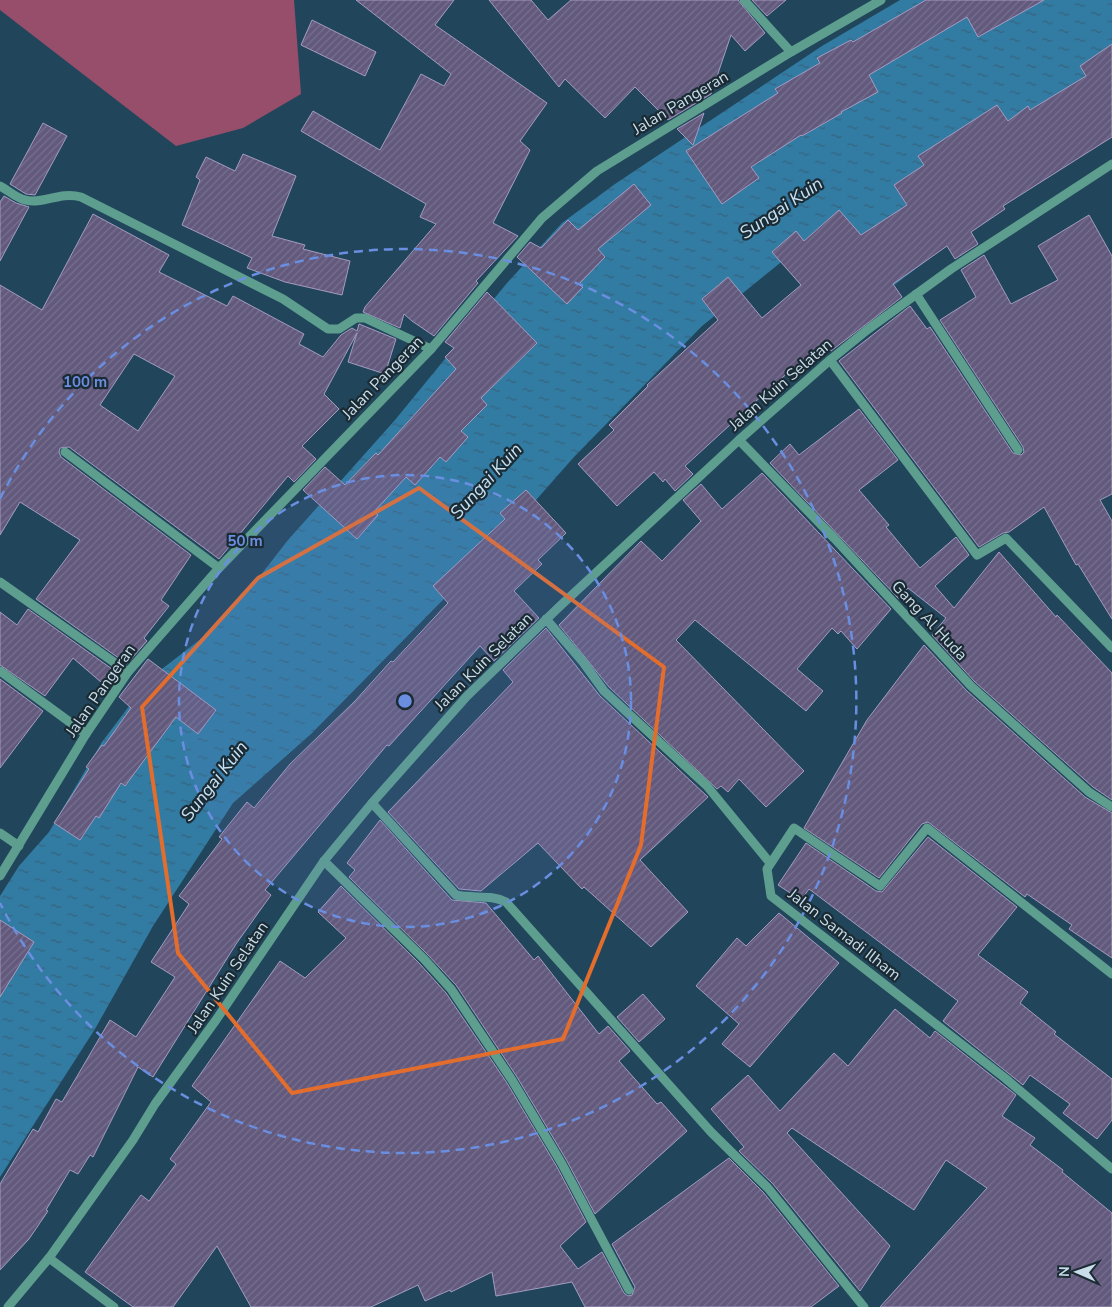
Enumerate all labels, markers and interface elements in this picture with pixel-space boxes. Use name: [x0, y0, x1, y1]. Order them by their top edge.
street label: Jalan Pangeran: [627, 65, 733, 141]
water label: Sungai Kuin: [735, 171, 827, 245]
street label: Jalan Pangeran: [336, 331, 428, 425]
street label: Jalan Kuin Selatan: [723, 334, 837, 437]
text: 100 m: [63, 372, 107, 392]
water label: Sungai Kuin: [445, 438, 527, 524]
text: 50 m: [227, 531, 263, 551]
street label: Gang Al Huda: [886, 576, 972, 666]
street label: Jalan Kuin Selatan: [429, 608, 538, 716]
street label: Jalan Pangeran: [60, 640, 141, 742]
centre of rings: [396, 692, 414, 710]
water label: Sungai Kuin: [175, 736, 253, 826]
street label: Jalan Samadi Ilham: [783, 883, 905, 986]
street label: Jalan Kuin Selatan: [182, 917, 273, 1039]
north arrow: [1052, 1247, 1102, 1297]
text: N: [1055, 1266, 1074, 1277]

